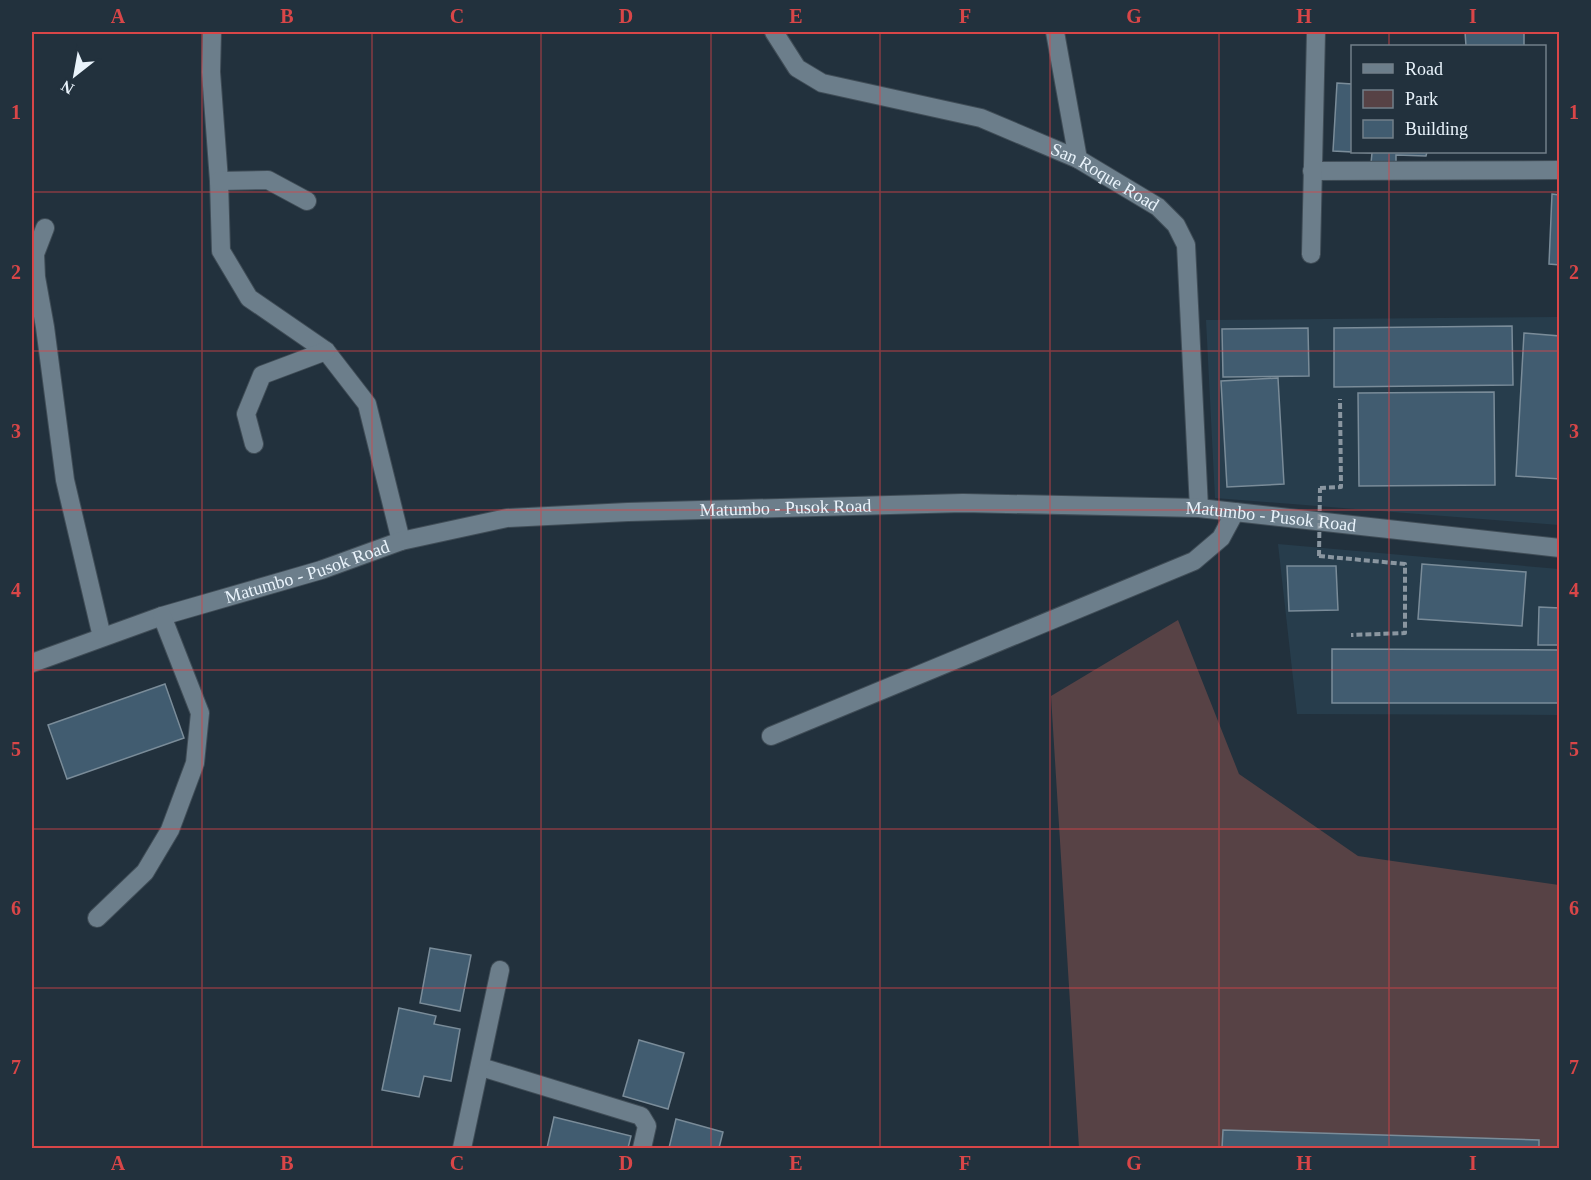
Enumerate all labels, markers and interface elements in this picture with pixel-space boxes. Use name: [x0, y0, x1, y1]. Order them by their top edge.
text: A: [111, 5, 126, 27]
text: B: [280, 5, 294, 27]
text: C: [450, 5, 464, 27]
text: D: [619, 5, 633, 27]
text: E: [789, 5, 803, 27]
text: F: [959, 5, 971, 27]
text: G: [1126, 5, 1142, 27]
text: H: [1296, 5, 1312, 27]
text: I: [1469, 5, 1477, 27]
north arrow: [45, 45, 105, 105]
legend: [1351, 45, 1546, 153]
text: Road: [1405, 59, 1443, 79]
text: N: [58, 77, 77, 98]
text: Park: [1405, 89, 1438, 109]
text: 1: [11, 101, 21, 123]
text: 1: [1569, 101, 1579, 123]
text: Building: [1405, 119, 1468, 139]
street label: San Roque Road: [1048, 139, 1162, 215]
text: 2: [11, 261, 21, 283]
text: 2: [1569, 261, 1579, 283]
text: 3: [11, 420, 21, 442]
text: 3: [1569, 420, 1579, 442]
street label: Matumbo - Pusok Road: [699, 495, 872, 520]
street label: Matumbo - Pusok Road: [1185, 498, 1357, 535]
street label: Matumbo - Pusok Road: [223, 536, 392, 607]
text: 4: [11, 579, 21, 601]
text: 4: [1569, 579, 1579, 601]
text: 5: [11, 738, 21, 760]
text: 5: [1569, 738, 1579, 760]
text: 6: [11, 897, 21, 919]
text: 6: [1569, 897, 1579, 919]
text: 7: [11, 1056, 21, 1078]
text: 7: [1569, 1056, 1579, 1078]
text: A: [111, 1152, 126, 1174]
text: B: [280, 1152, 294, 1174]
text: C: [450, 1152, 464, 1174]
text: D: [619, 1152, 633, 1174]
text: E: [789, 1152, 803, 1174]
text: F: [959, 1152, 971, 1174]
text: G: [1126, 1152, 1142, 1174]
text: H: [1296, 1152, 1312, 1174]
text: I: [1469, 1152, 1477, 1174]

